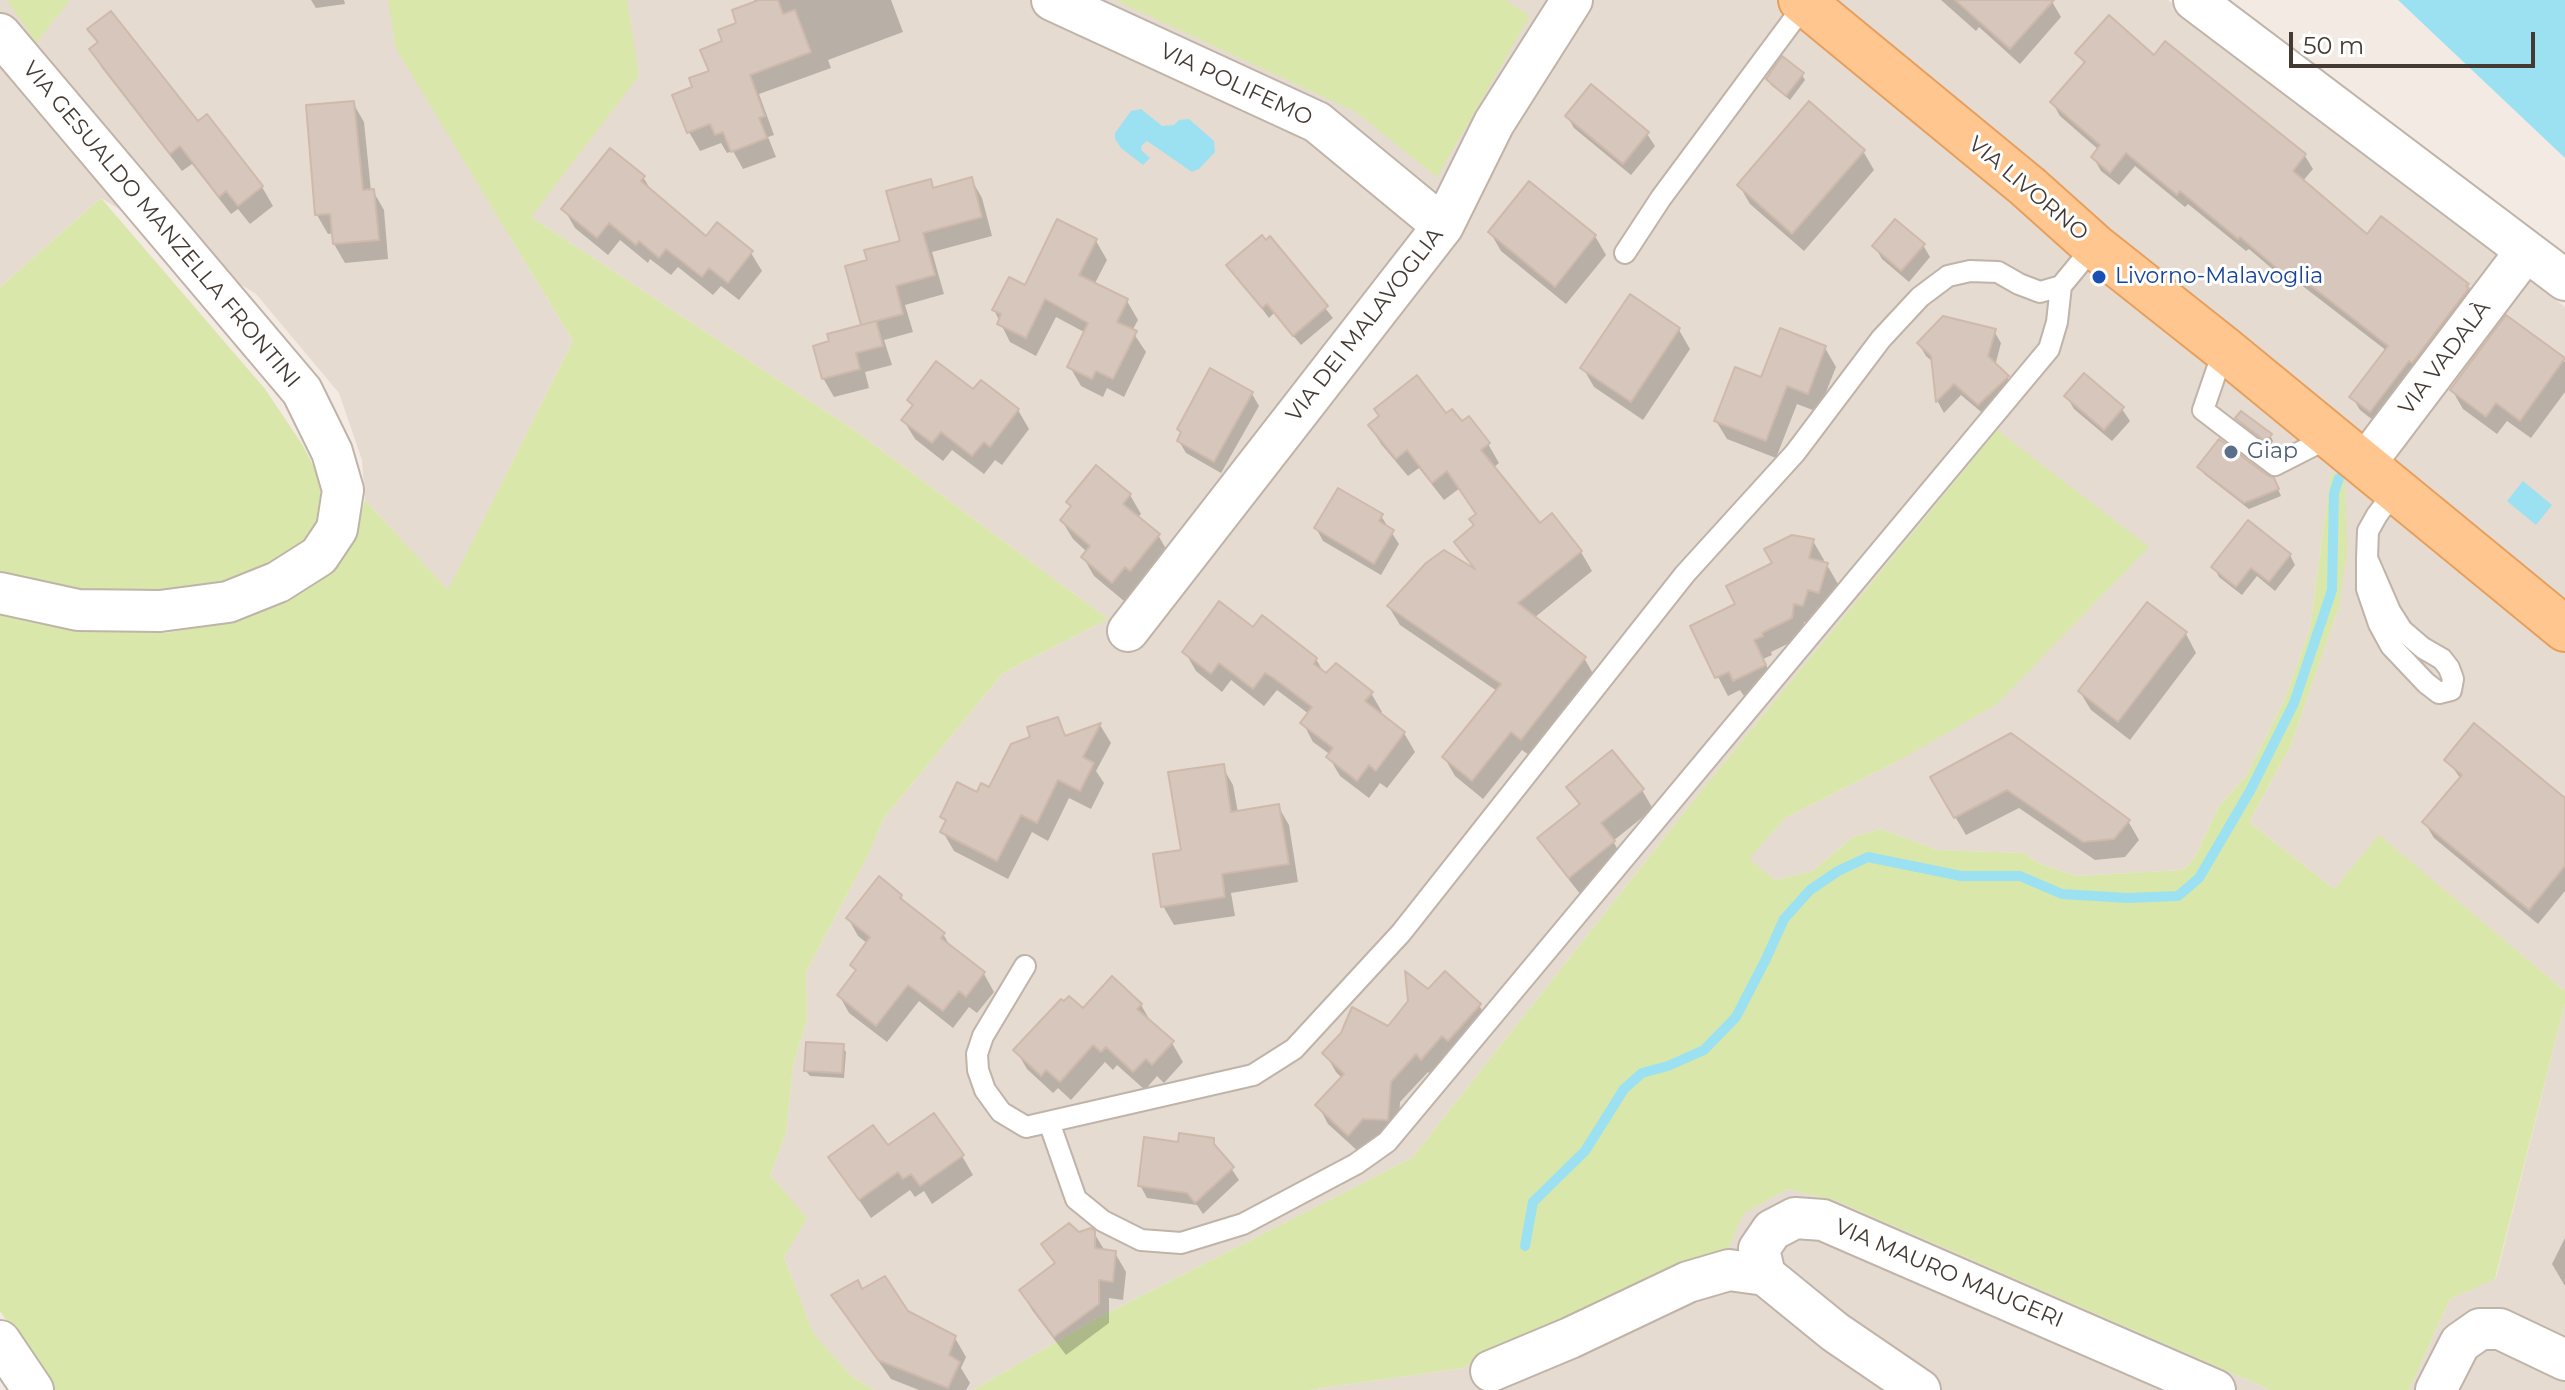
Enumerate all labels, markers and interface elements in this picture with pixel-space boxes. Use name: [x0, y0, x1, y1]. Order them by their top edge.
scale bar: [2293, 16, 2539, 66]
text: 50 m: [2303, 31, 2364, 60]
street label: VIA POLIFEMO: [1156, 38, 1316, 132]
street label: VIA GESUALDO MANZELLA FRONTINI: [17, 56, 305, 394]
street label: VIA LIVORNO: [1963, 131, 2093, 247]
street label: VIA DEI MALAVOGLIA: [1281, 223, 1449, 427]
place label: Livorno-Malavoglia: [2115, 264, 2323, 290]
marker: Livorno-Malavoglia: [2090, 268, 2108, 286]
street label: VIA VADALÀ: [2394, 296, 2496, 420]
place label: Giap: [2247, 439, 2298, 465]
marker: Giap: [2222, 443, 2240, 461]
street label: VIA MAURO MAUGERI: [1831, 1214, 2067, 1334]

